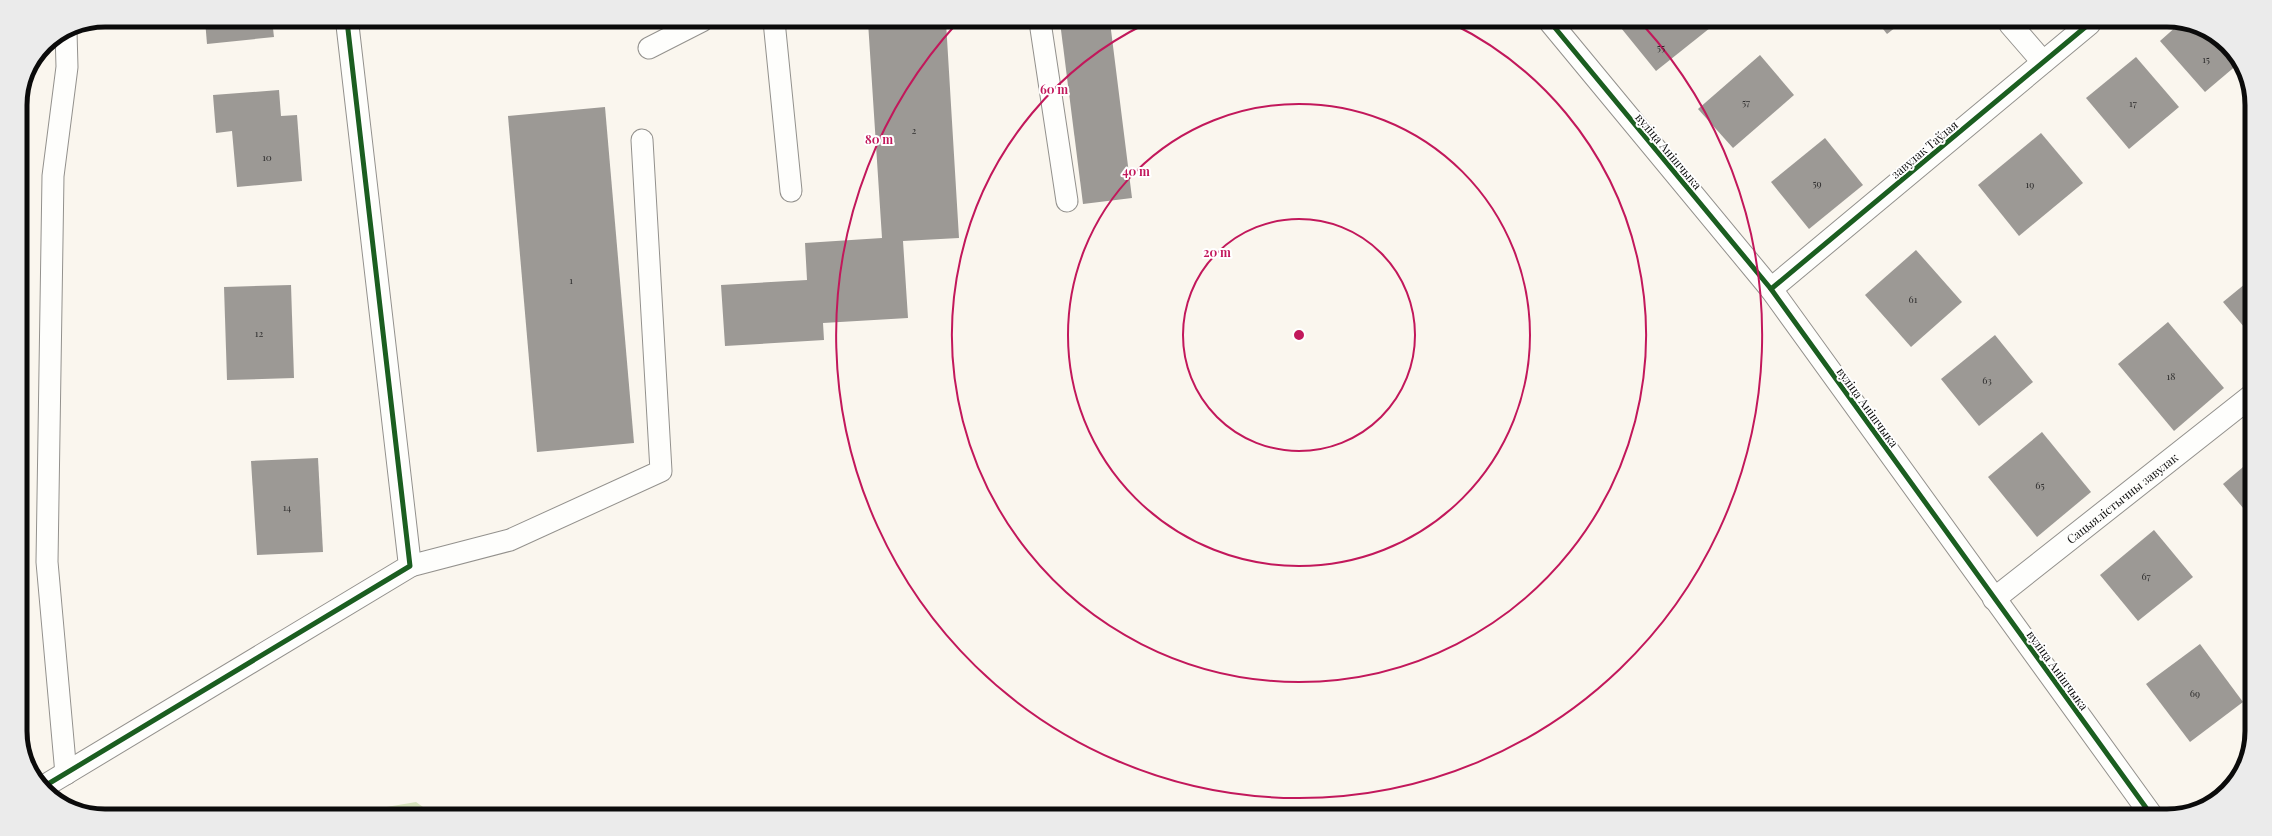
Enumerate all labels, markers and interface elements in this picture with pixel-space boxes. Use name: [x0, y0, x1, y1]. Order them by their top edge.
house number: 55: [1657, 40, 1665, 54]
house number: 15: [2202, 52, 2210, 66]
text: 60 m: [1040, 81, 1068, 97]
house number: 57: [1742, 95, 1750, 109]
house number: 17: [2129, 96, 2137, 110]
street label: вуліца Анішчыка: [1632, 109, 1706, 193]
street label: завулак Таўлая: [1887, 116, 1961, 182]
house number: 2: [912, 123, 917, 137]
text: 80 m: [865, 131, 893, 147]
house number: 10: [262, 150, 272, 164]
text: 40 m: [1122, 163, 1150, 179]
house number: 59: [1812, 176, 1822, 190]
house number: 19: [2026, 177, 2034, 191]
text: 20 m: [1203, 244, 1231, 260]
house number: 1: [569, 273, 573, 287]
house number: 61: [1909, 292, 1918, 306]
house number: 12: [255, 326, 263, 340]
centre of rings: [1292, 328, 1306, 342]
street label: вуліца Анішчыка: [1834, 364, 1902, 450]
house number: 18: [2167, 369, 2175, 383]
house number: 63: [1982, 373, 1992, 387]
street label: Сацыялістычны завулак: [2063, 449, 2181, 547]
house number: 65: [2035, 478, 2045, 492]
house number: 14: [283, 500, 291, 514]
house number: 67: [2141, 569, 2151, 583]
street label: вуліца Анішчыка: [2024, 627, 2092, 713]
house number: 69: [2190, 686, 2200, 700]

